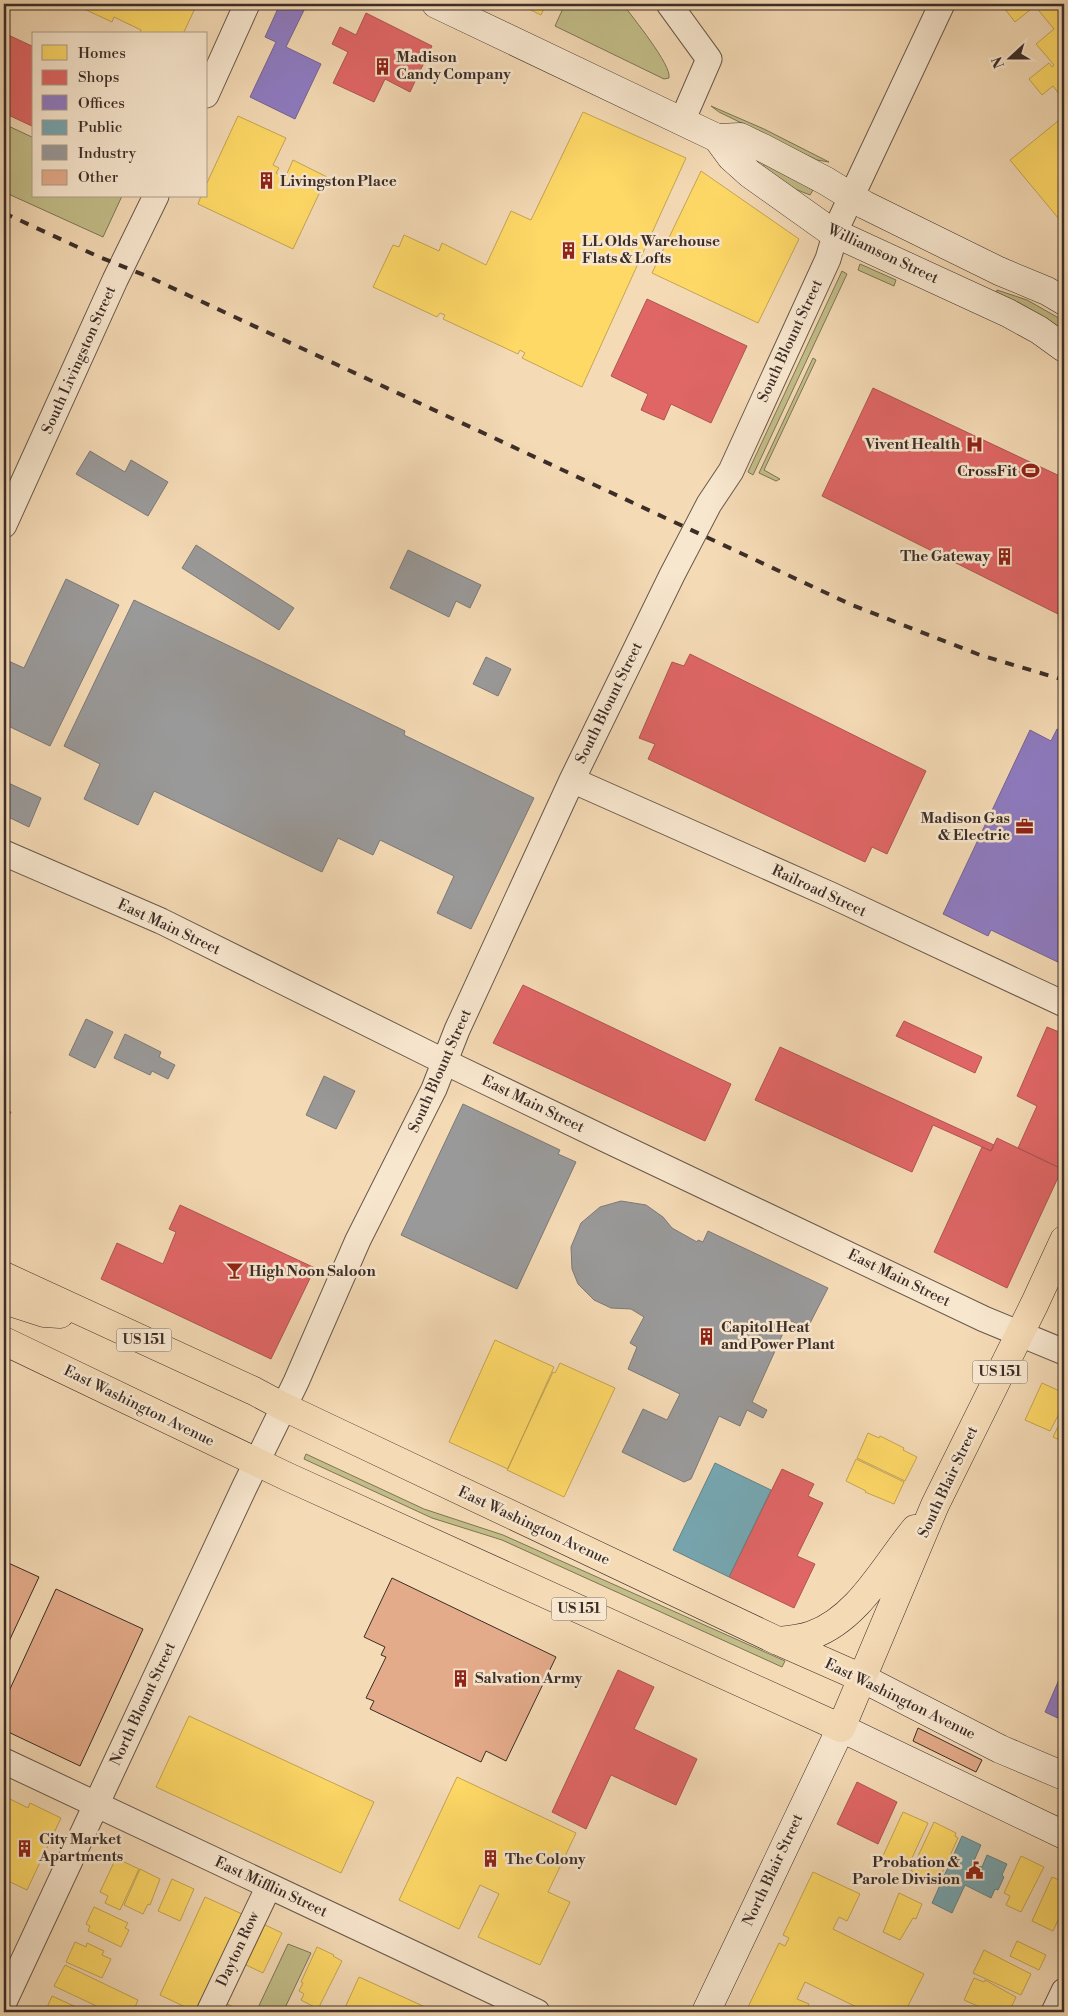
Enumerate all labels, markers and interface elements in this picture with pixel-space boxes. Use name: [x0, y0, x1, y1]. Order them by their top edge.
legend: [32, 32, 208, 198]
north arrow: [986, 32, 1036, 82]
text: Homes: [78, 44, 126, 63]
place label: Madison Candy Company: [396, 48, 511, 84]
text: N: [988, 54, 1009, 71]
building icon: Madison Candy Company: [372, 56, 392, 76]
text: Shops: [78, 68, 119, 87]
text: Offices: [78, 94, 125, 113]
text: Public: [78, 118, 122, 137]
text: Industry: [78, 144, 137, 163]
text: Other: [78, 168, 119, 187]
building icon: Livingston Place: [256, 171, 276, 191]
place label: Livingston Place: [280, 172, 397, 191]
street label: Williamson Street: [824, 220, 942, 288]
place label: LL Olds Warehouse Flats & Lofts: [582, 232, 720, 268]
building icon: LL Olds Warehouse Flats & Lofts: [558, 240, 578, 260]
street label: South Blount Street: [753, 276, 827, 405]
street label: South Livingston Street: [38, 282, 121, 437]
hospital icon: Vivent Health: [964, 434, 984, 454]
place label: Vivent Health: [864, 435, 961, 454]
sports icon: CrossFit: [1021, 461, 1041, 481]
place label: CrossFit: [957, 462, 1018, 481]
building icon: The Gateway: [994, 546, 1014, 566]
place label: The Gateway: [900, 547, 990, 566]
street label: South Blount Street: [571, 638, 647, 767]
place label: Madison Gas & Electric: [920, 809, 1010, 845]
office icon: Madison Gas & Electric: [1014, 817, 1034, 837]
street label: Railroad Street: [769, 861, 870, 922]
street label: East Main Street: [114, 895, 224, 959]
street label: South Blount Street: [404, 1006, 476, 1136]
street label: East Main Street: [479, 1071, 588, 1137]
street label: East Main Street: [845, 1245, 954, 1311]
bar icon: High Noon Saloon: [225, 1261, 245, 1281]
place label: High Noon Saloon: [249, 1262, 376, 1281]
place label: Capitol Heat and Power Plant: [721, 1318, 835, 1354]
building icon: Capitol Heat and Power Plant: [697, 1326, 717, 1346]
road number: US 151: [116, 1328, 172, 1352]
road number: US 151: [972, 1360, 1028, 1384]
street label: East Washington Avenue: [60, 1361, 218, 1451]
street label: South Blair Street: [914, 1423, 982, 1541]
street label: East Washington Avenue: [455, 1482, 613, 1570]
road number: US 151: [552, 1598, 606, 1620]
street label: North Blount Street: [106, 1639, 180, 1769]
street label: East Washington Avenue: [821, 1654, 979, 1744]
building icon: Salvation Army: [451, 1668, 471, 1688]
place label: Salvation Army: [475, 1669, 583, 1688]
street label: North Blair Street: [739, 1810, 808, 1929]
place label: City Market Apartments: [38, 1830, 123, 1866]
building icon: City Market Apartments: [15, 1838, 35, 1858]
building icon: The Colony: [481, 1849, 501, 1869]
place label: The Colony: [505, 1850, 586, 1869]
street label: East Mifflin Street: [212, 1853, 331, 1922]
place label: Probation & Parole Division: [852, 1853, 961, 1889]
public building icon: Probation & Parole Division: [964, 1861, 984, 1881]
street label: Dayton Row: [212, 1908, 264, 1990]

